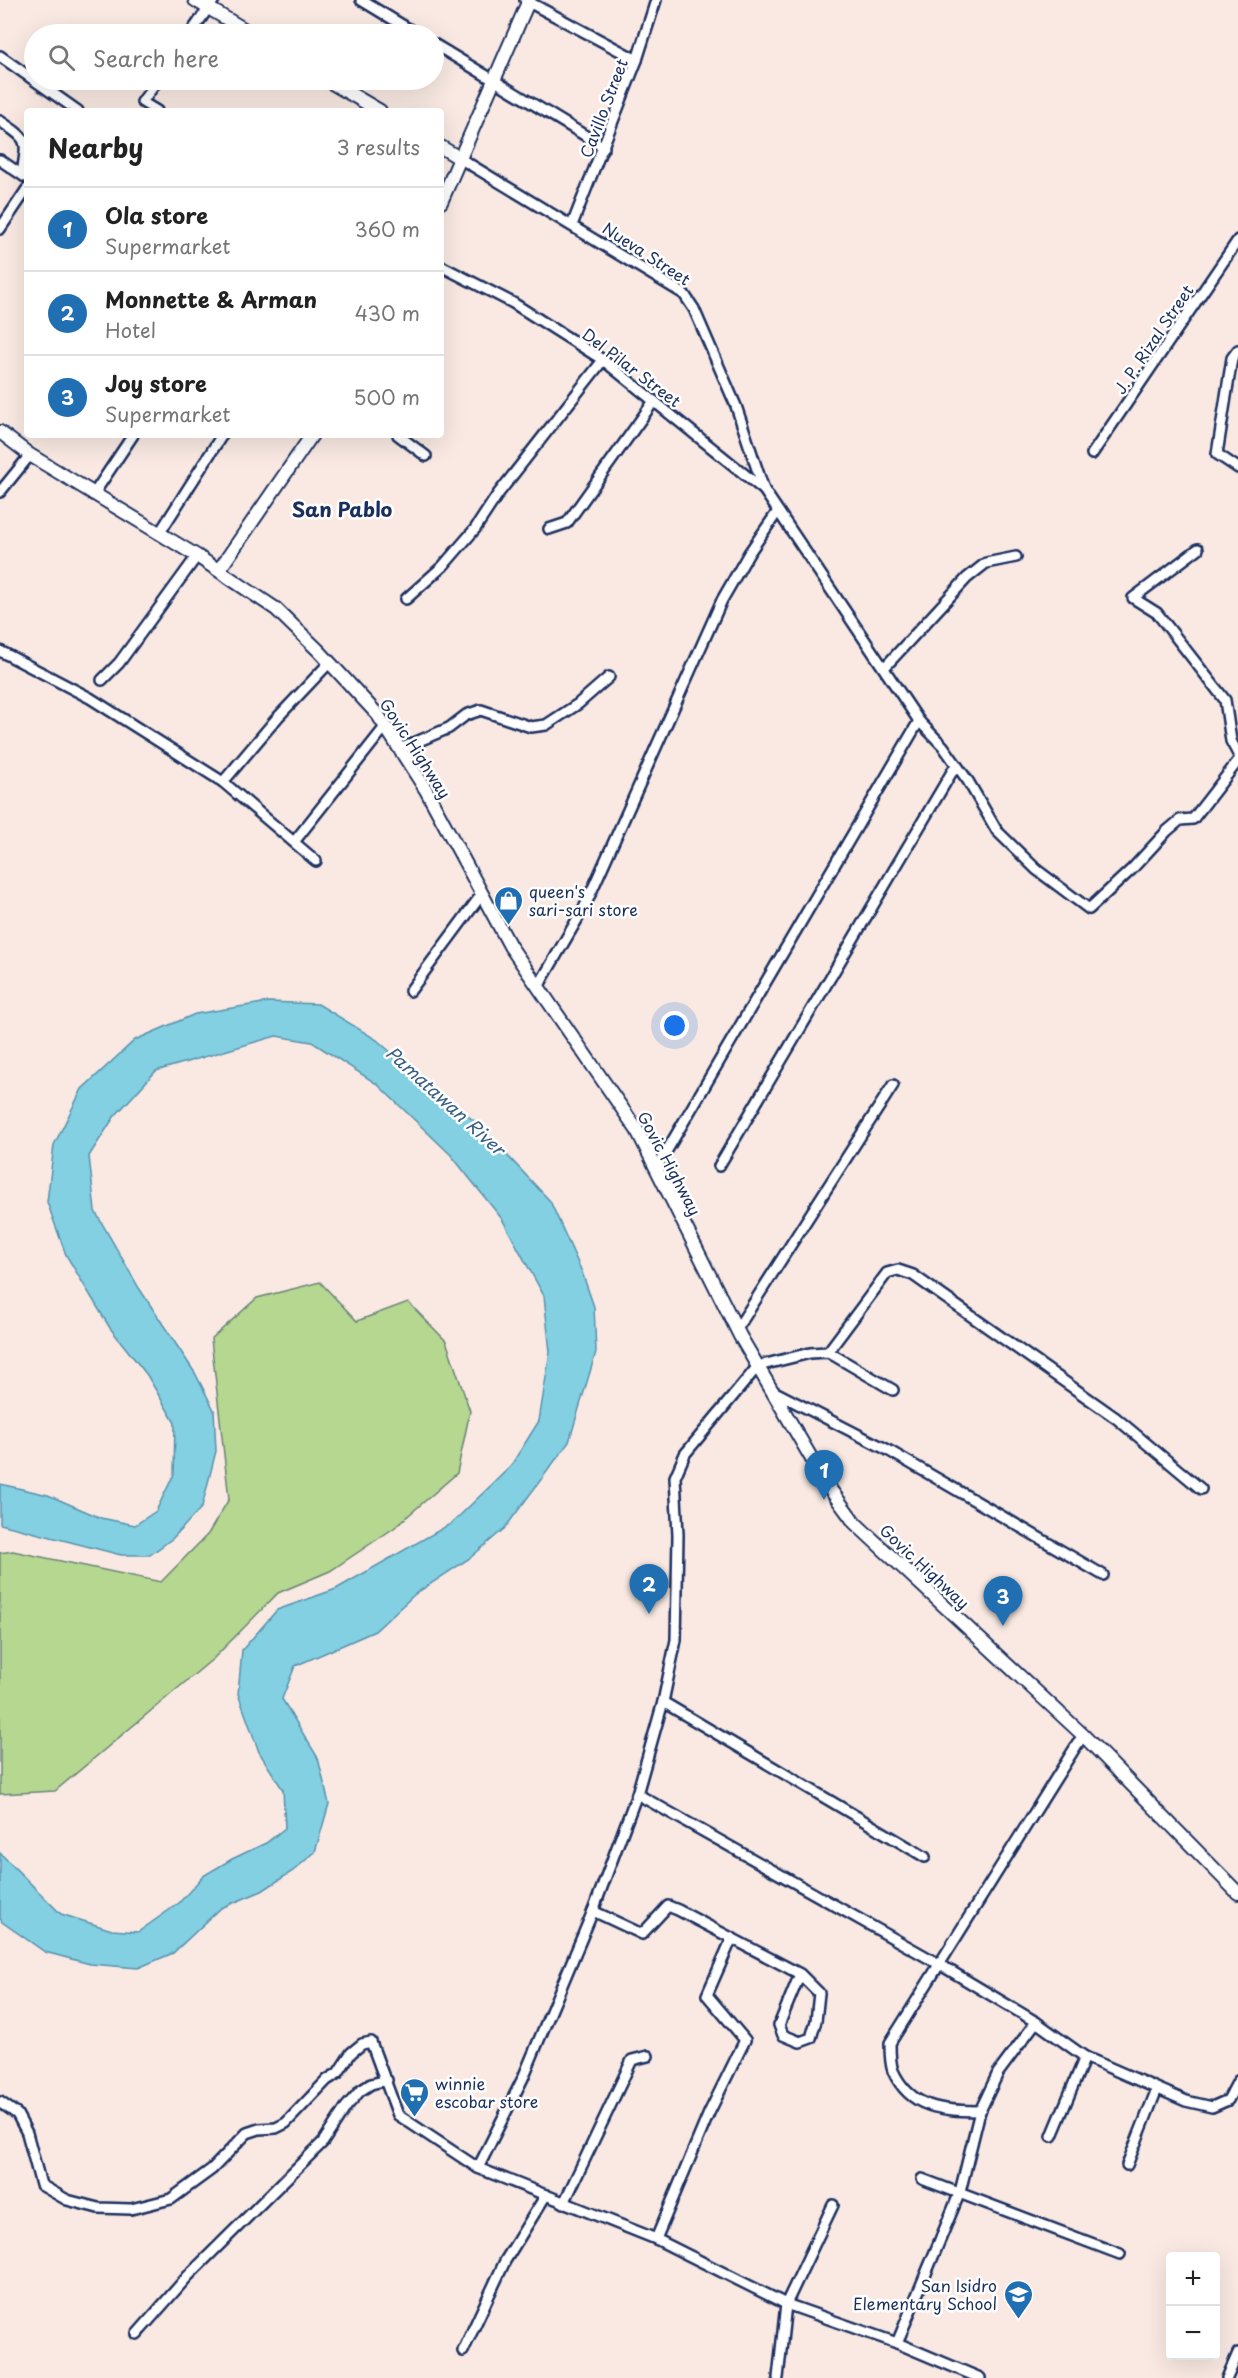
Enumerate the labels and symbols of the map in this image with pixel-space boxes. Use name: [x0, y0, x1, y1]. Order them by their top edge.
street label: Cavillo Street: [573, 55, 633, 161]
street label: Nueva Street: [598, 216, 696, 291]
street label: J. P. Rizal Street: [1107, 279, 1199, 398]
street label: Del Pilar Street: [578, 322, 687, 412]
district label: San Pablo: [292, 494, 393, 524]
street label: Govic Highway: [375, 693, 457, 803]
place label: queen's sari-sari store: [529, 879, 638, 921]
shop icon: queen's sari-sari store: [492, 884, 524, 926]
your location: [660, 1011, 689, 1040]
water label: Pamatawan River: [380, 1039, 514, 1163]
street label: Govic Highway: [632, 1107, 708, 1219]
pin: 1: [804, 1450, 844, 1500]
street label: Govic Highway: [875, 1518, 975, 1614]
pin: 2: [630, 1564, 668, 1614]
pin: 3: [984, 1576, 1022, 1626]
place label: winnie escobar store: [435, 2071, 538, 2113]
supermarket icon: winnie escobar store: [398, 2076, 430, 2118]
place label: San Isidro Elementary School: [853, 2273, 997, 2315]
school or university icon: San Isidro Elementary School: [1002, 2278, 1034, 2320]

